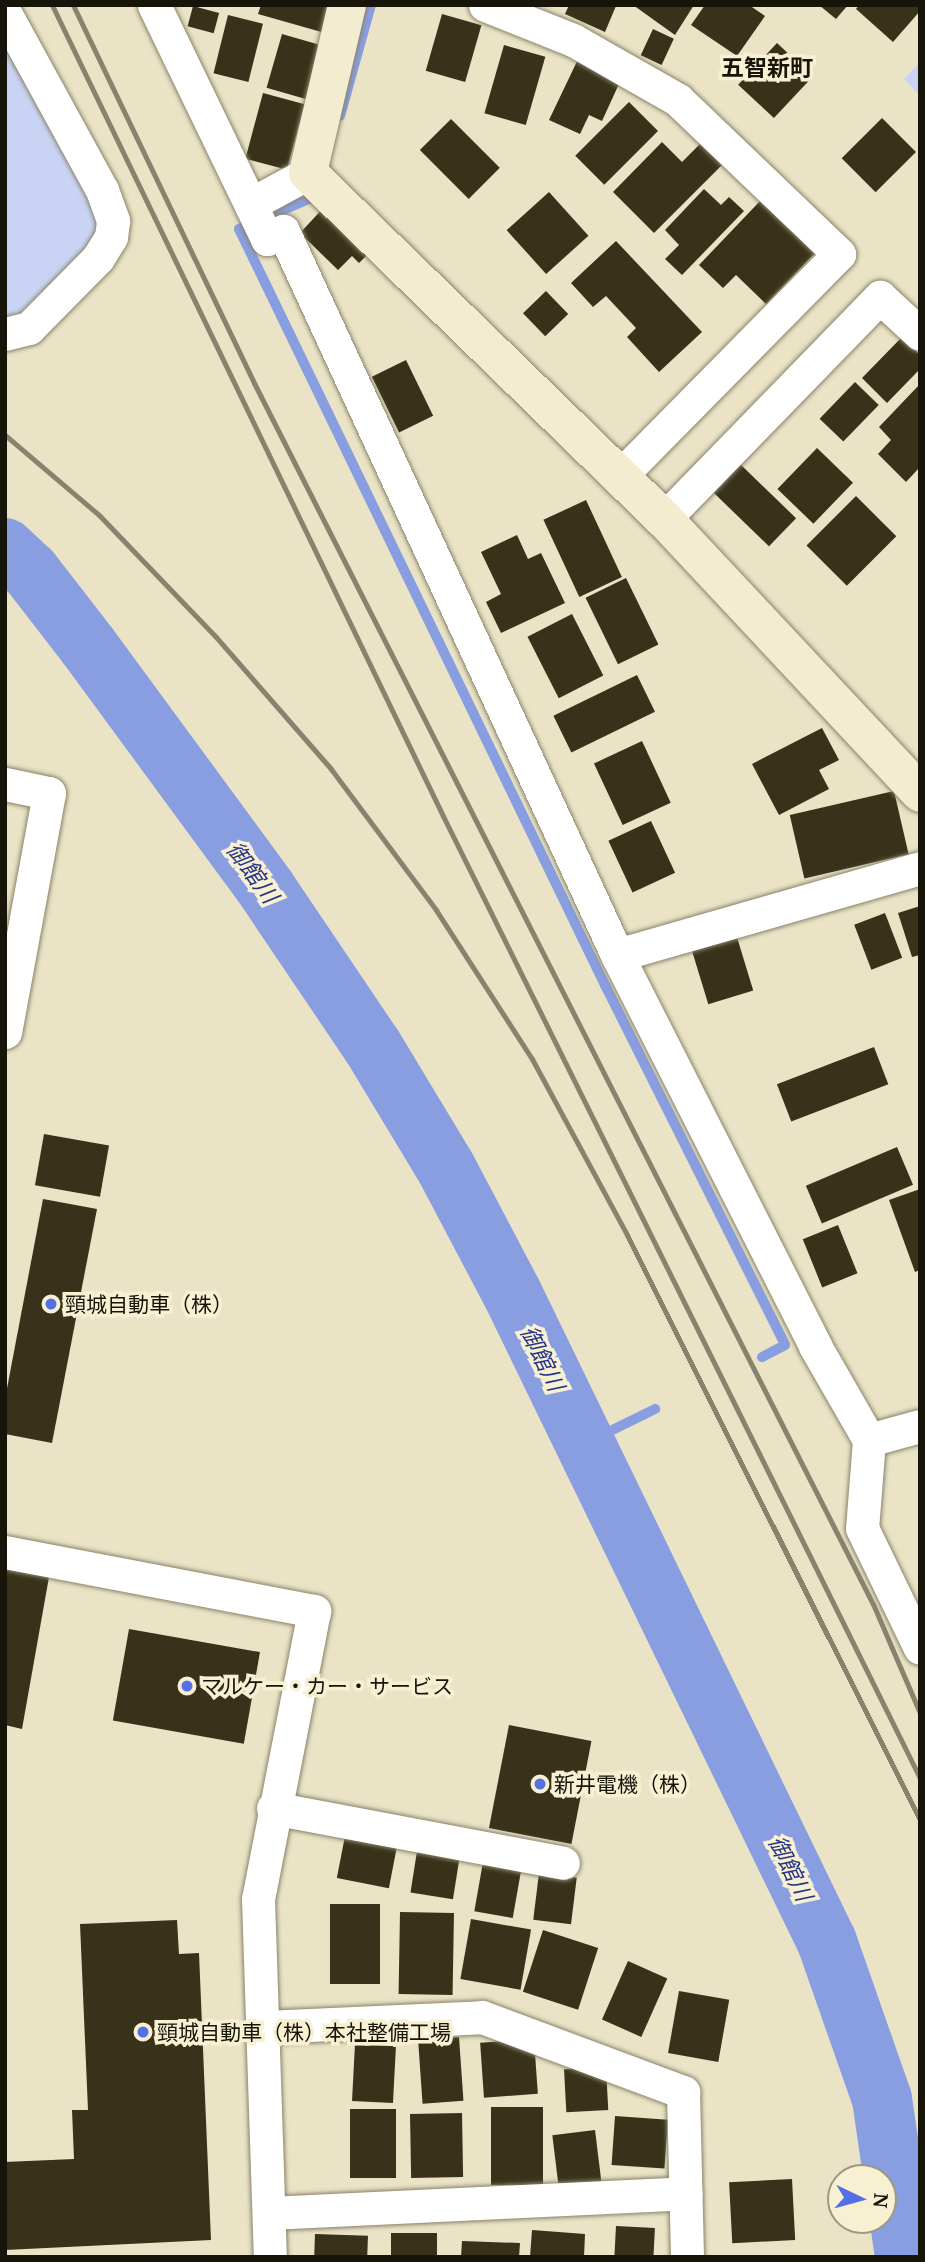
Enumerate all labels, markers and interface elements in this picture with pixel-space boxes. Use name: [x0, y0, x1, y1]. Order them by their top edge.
district label: 五智新町: [721, 53, 813, 81]
water label: 御館川: [222, 836, 284, 908]
place label: 頸城自動車（株）: [65, 1291, 233, 1317]
marker: 頸城自動車（株）: [43, 1296, 59, 1312]
water label: 御館川: [515, 1321, 571, 1395]
place label: マルケー・カー・サービス: [201, 1673, 453, 1699]
marker: マルケー・カー・サービス: [179, 1678, 195, 1694]
place label: 新井電機（株）: [554, 1771, 701, 1797]
marker: 新井電機（株）: [532, 1776, 548, 1792]
water label: 御館川: [763, 1831, 819, 1905]
place label: 頸城自動車（株）本社整備工場: [157, 2019, 451, 2045]
marker: 頸城自動車（株）本社整備工場: [135, 2024, 151, 2040]
north arrow: [827, 2164, 897, 2234]
text: N: [867, 2192, 895, 2209]

